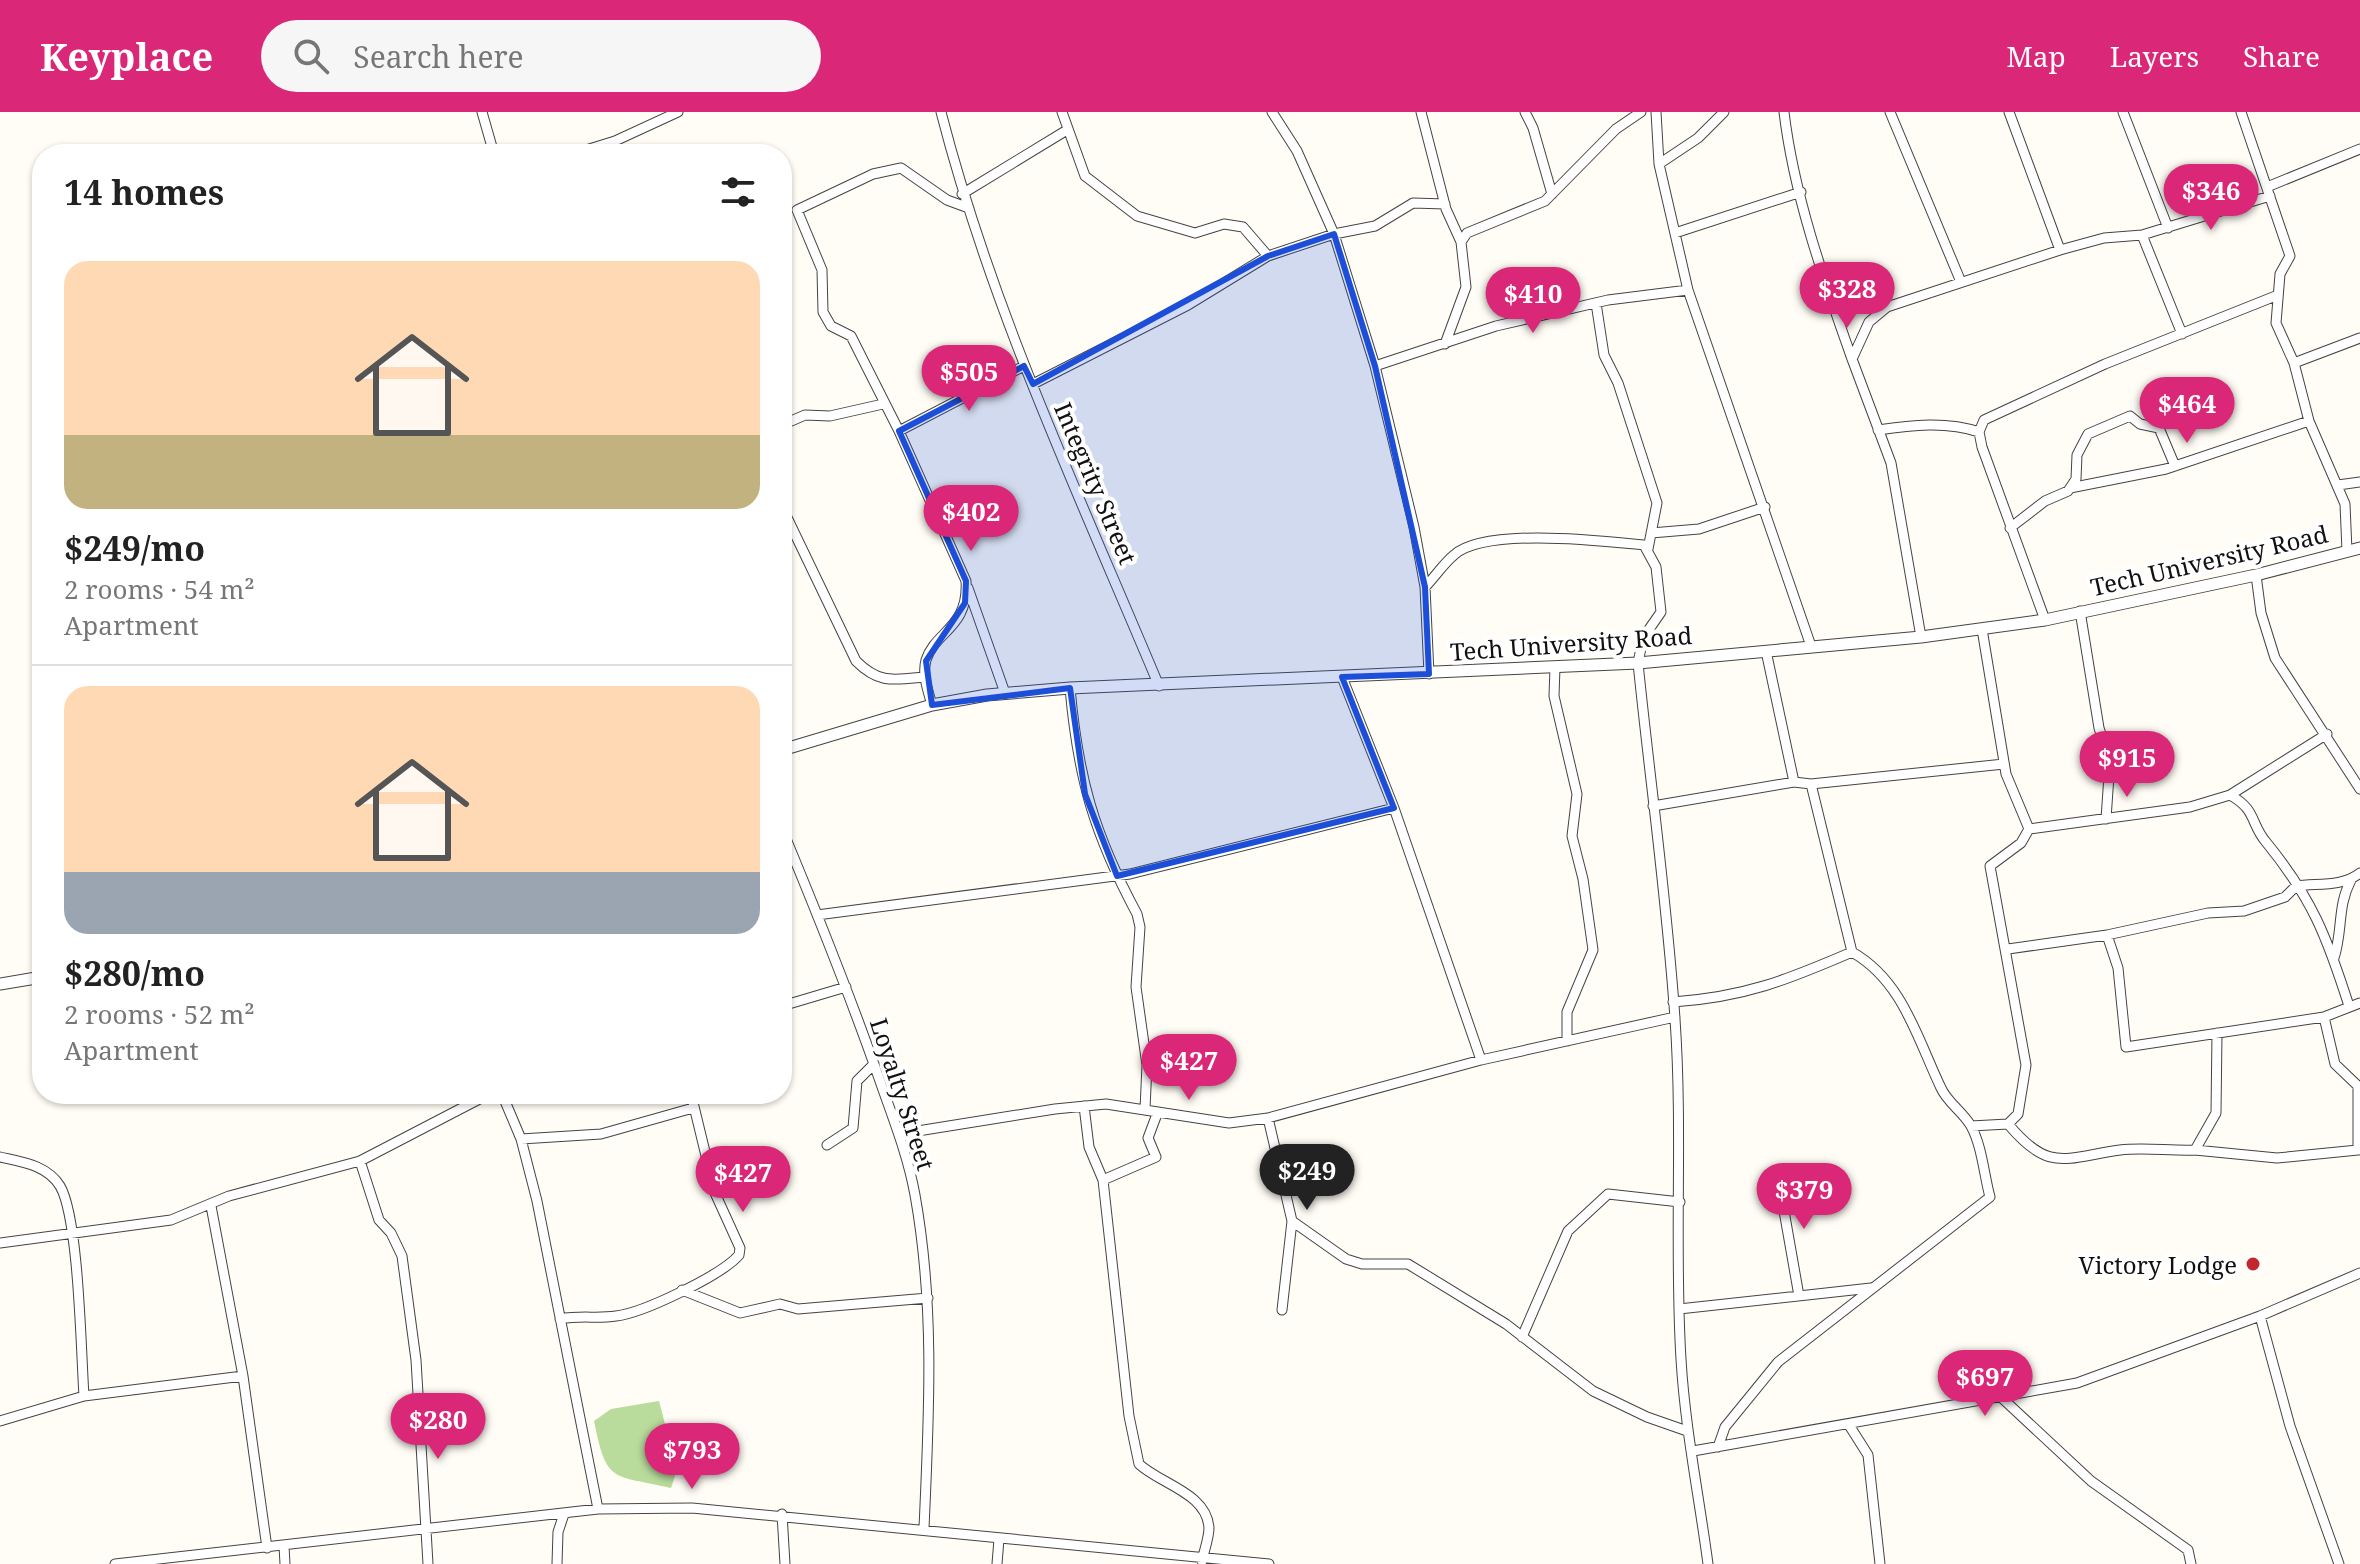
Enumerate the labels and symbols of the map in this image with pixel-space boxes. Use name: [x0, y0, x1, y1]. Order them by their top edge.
pin: $346: [2164, 164, 2258, 232]
pin: $328: [1800, 262, 1894, 330]
pin: $410: [1486, 267, 1580, 335]
pin: $505: [922, 345, 1016, 413]
pin: $464: [2140, 377, 2234, 445]
street label: Integrity Street: [1047, 397, 1145, 569]
pin: $402: [924, 485, 1018, 553]
street label: Tech University Road: [2087, 517, 2331, 603]
street label: Tech University Road: [1449, 618, 1693, 668]
pin: $915: [2080, 731, 2174, 799]
street label: Loyalty Street: [863, 1014, 943, 1174]
pin: $427: [1142, 1034, 1236, 1102]
pin: $249: [1260, 1144, 1354, 1212]
pin: $427: [696, 1146, 790, 1214]
pin: $379: [1757, 1163, 1851, 1231]
place label: Victory Lodge: [2079, 1248, 2237, 1281]
marker: Victory Lodge: [2244, 1255, 2262, 1273]
pin: $697: [1938, 1350, 2032, 1418]
pin: $280: [391, 1393, 485, 1461]
pin: $793: [645, 1423, 739, 1491]

